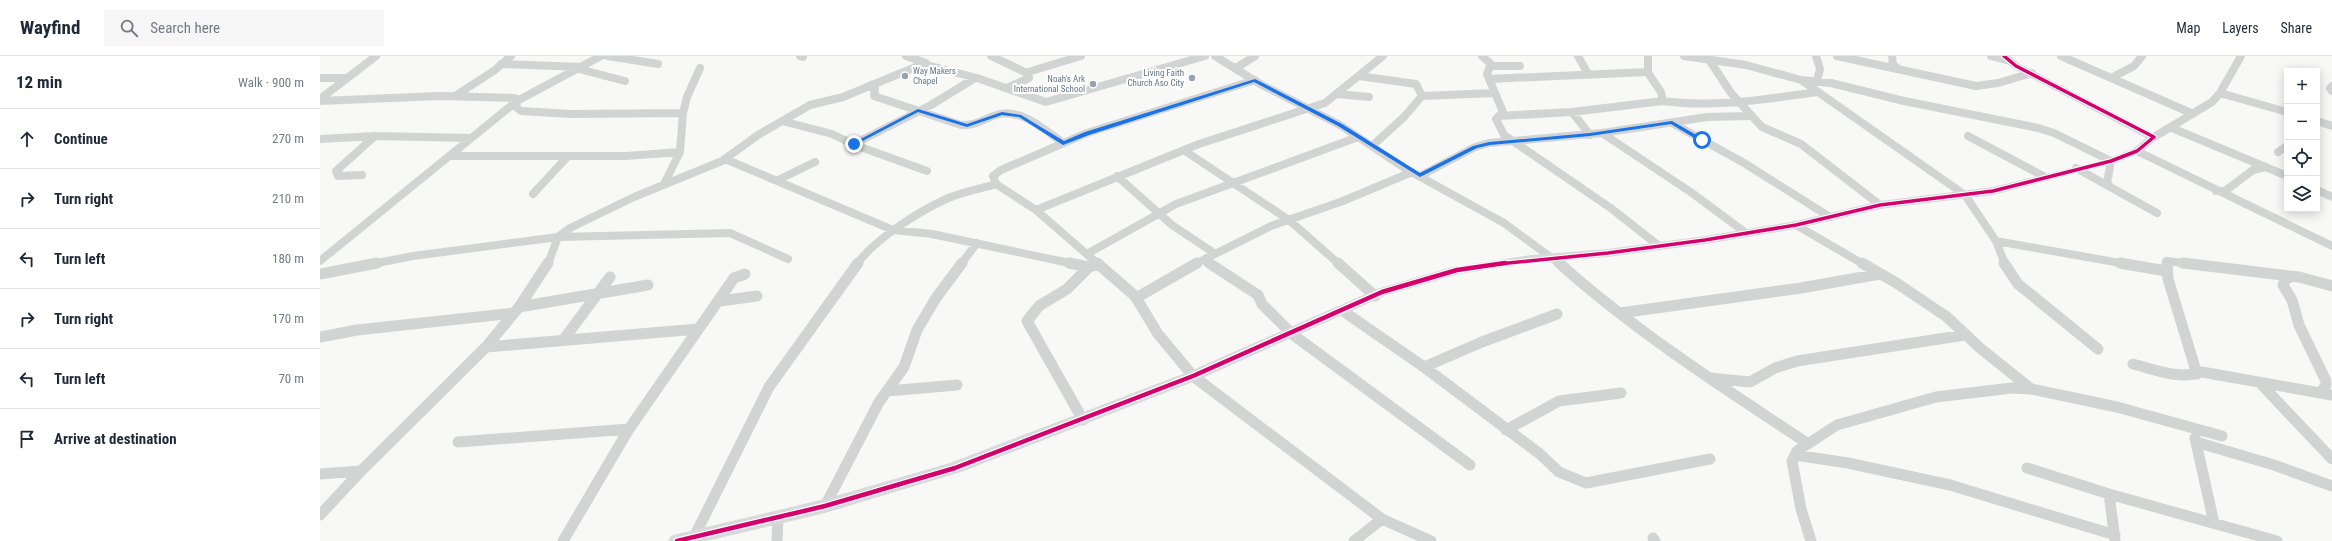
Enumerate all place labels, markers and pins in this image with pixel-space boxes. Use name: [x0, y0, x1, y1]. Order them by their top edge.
place label: Way Makers Chapel: [913, 66, 956, 86]
place label: Living Faith Church Aso City: [1128, 68, 1184, 88]
marker: Way Makers Chapel: [900, 71, 910, 81]
marker: Living Faith Church Aso City: [1187, 73, 1197, 83]
place label: Noah's Ark International School: [1014, 74, 1085, 94]
marker: Noah's Ark International School: [1088, 79, 1098, 89]

